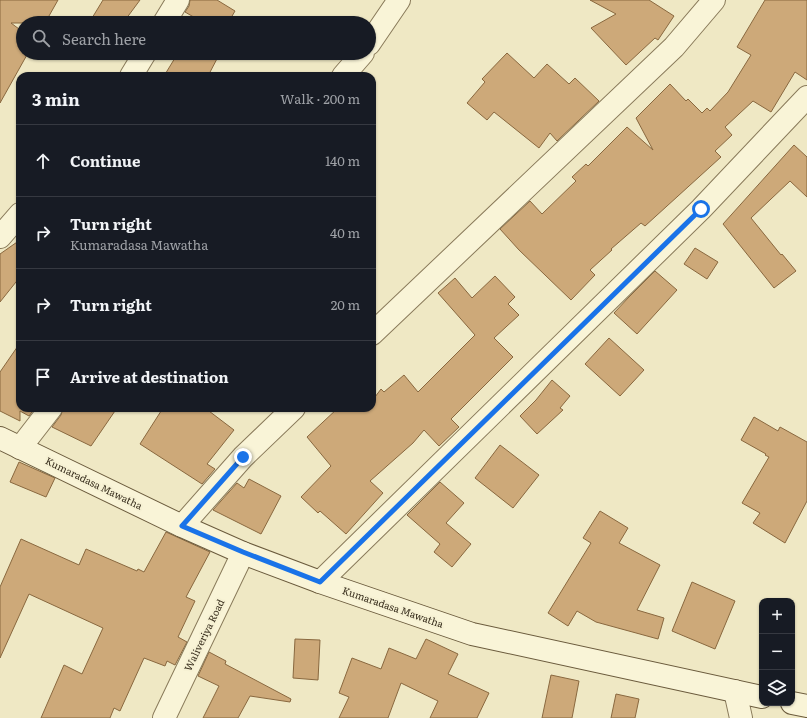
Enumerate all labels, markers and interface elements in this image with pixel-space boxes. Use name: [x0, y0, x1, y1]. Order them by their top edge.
search box: [16, 16, 376, 60]
icon: search: [30, 27, 52, 49]
text: Search here: [62, 27, 146, 50]
text: 3 min: [32, 86, 80, 111]
text: Walk · 200 m: [280, 89, 360, 108]
text: Continue: [70, 149, 140, 172]
icon: ahead: [32, 150, 54, 172]
text: 140 m: [325, 151, 360, 170]
route start: [692, 200, 710, 218]
text: Turn right: [70, 212, 152, 235]
icon: right: [32, 222, 54, 244]
text: 40 m: [330, 223, 360, 242]
text: Kumaradasa Mawatha: [70, 235, 208, 254]
text: Turn right: [70, 293, 152, 316]
icon: right: [32, 294, 54, 316]
text: 20 m: [331, 295, 360, 314]
text: Arrive at destination: [70, 365, 229, 388]
icon: arrive: [32, 366, 54, 388]
route end: [234, 448, 252, 466]
street label: Kumaradasa Mawatha: [43, 453, 146, 513]
street label: Kumaradasa Mawatha: [340, 582, 446, 631]
street label: Waliveriya Road: [180, 596, 227, 673]
map controls: [759, 598, 795, 706]
button: +: [759, 598, 795, 634]
button: −: [759, 634, 795, 670]
button: layers: [759, 670, 795, 706]

